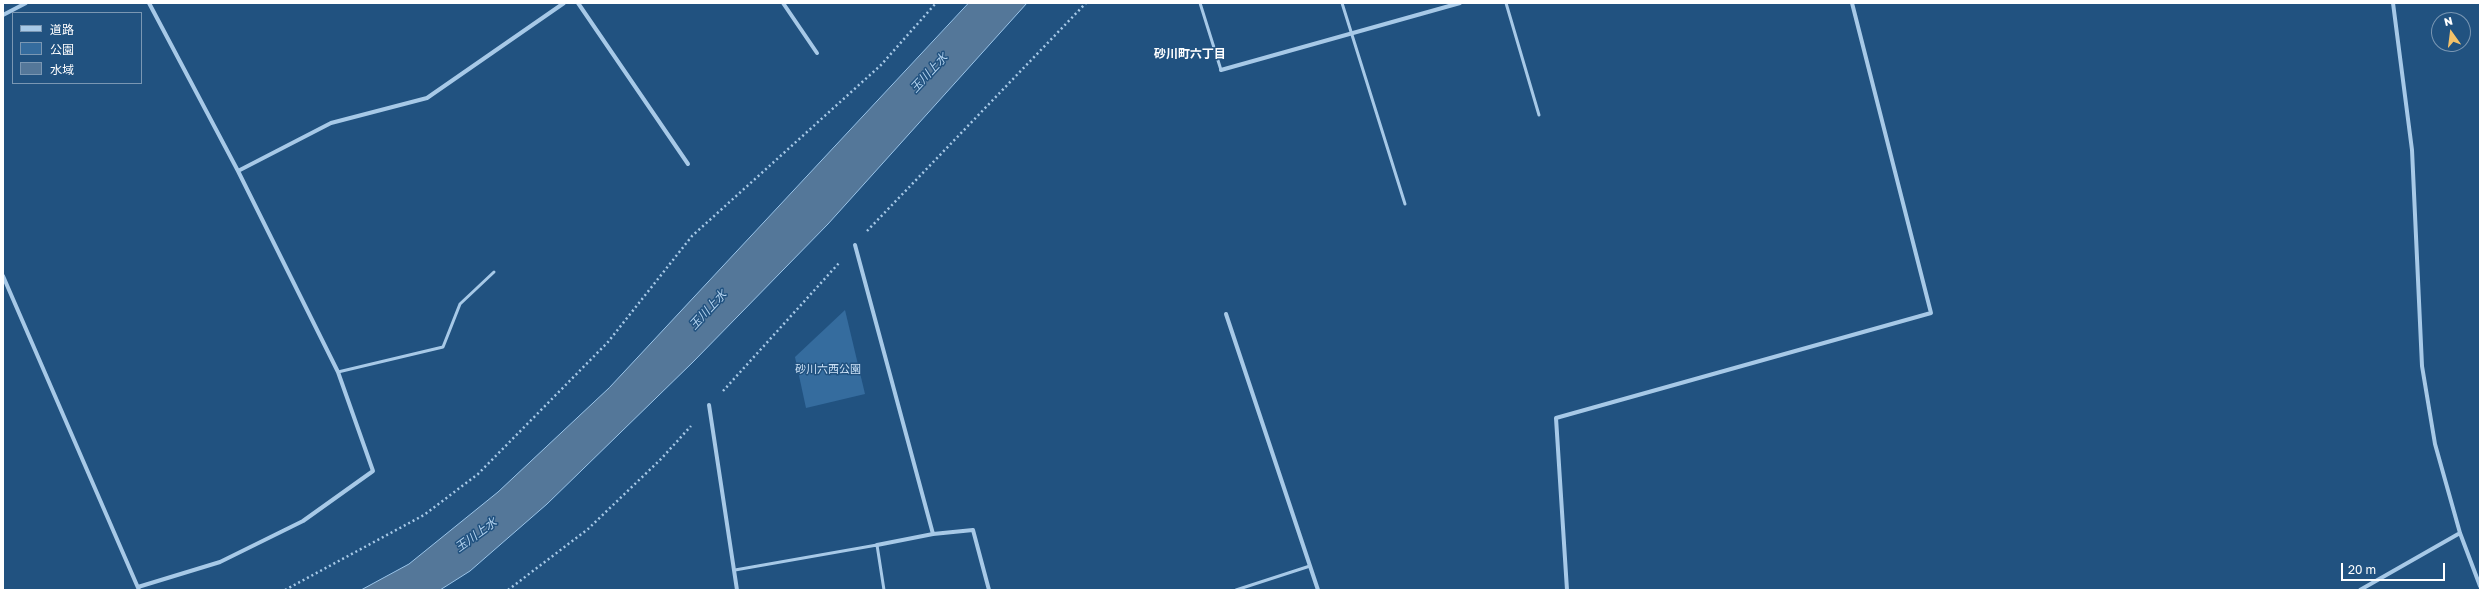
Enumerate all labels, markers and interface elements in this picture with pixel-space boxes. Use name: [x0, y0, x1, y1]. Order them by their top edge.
legend: [12, 12, 142, 84]
north arrow: [2431, 12, 2471, 52]
text: N: [2443, 14, 2454, 28]
text: 道路: [50, 22, 74, 37]
text: 公園: [50, 42, 74, 57]
district label: 砂川町六丁目: [1154, 47, 1226, 61]
water label: 玉川上水: [907, 51, 951, 95]
text: 水域: [50, 62, 74, 77]
water label: 玉川上水: [686, 288, 730, 332]
park label: 砂川六西公園: [795, 363, 861, 377]
water label: 玉川上水: [452, 515, 500, 555]
scale bar: [2343, 555, 2447, 581]
text: 20 m: [2348, 562, 2376, 577]

